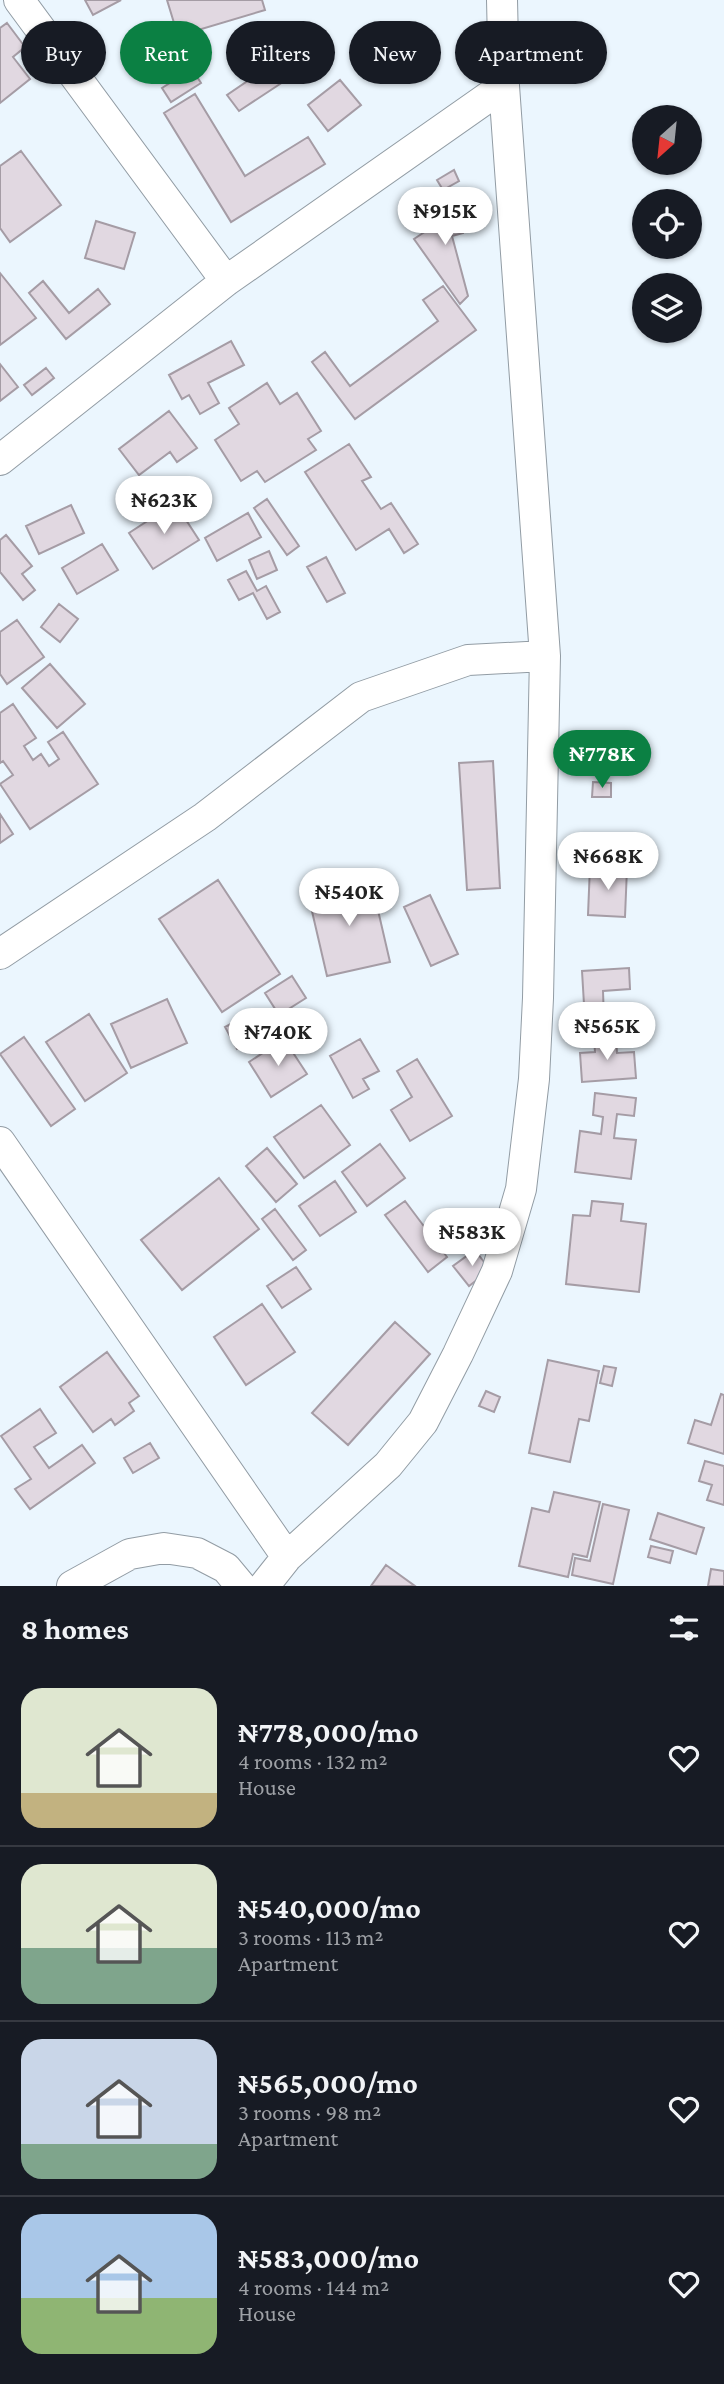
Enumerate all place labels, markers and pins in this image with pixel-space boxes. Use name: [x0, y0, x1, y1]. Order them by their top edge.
pin: ₦915K: [396, 188, 494, 247]
pin: ₦623K: [115, 476, 213, 536]
pin: ₦778K: [553, 730, 651, 790]
pin: ₦668K: [559, 832, 657, 892]
pin: ₦540K: [300, 869, 398, 928]
pin: ₦565K: [558, 1002, 656, 1062]
pin: ₦740K: [229, 1009, 327, 1068]
pin: ₦583K: [423, 1208, 521, 1268]

